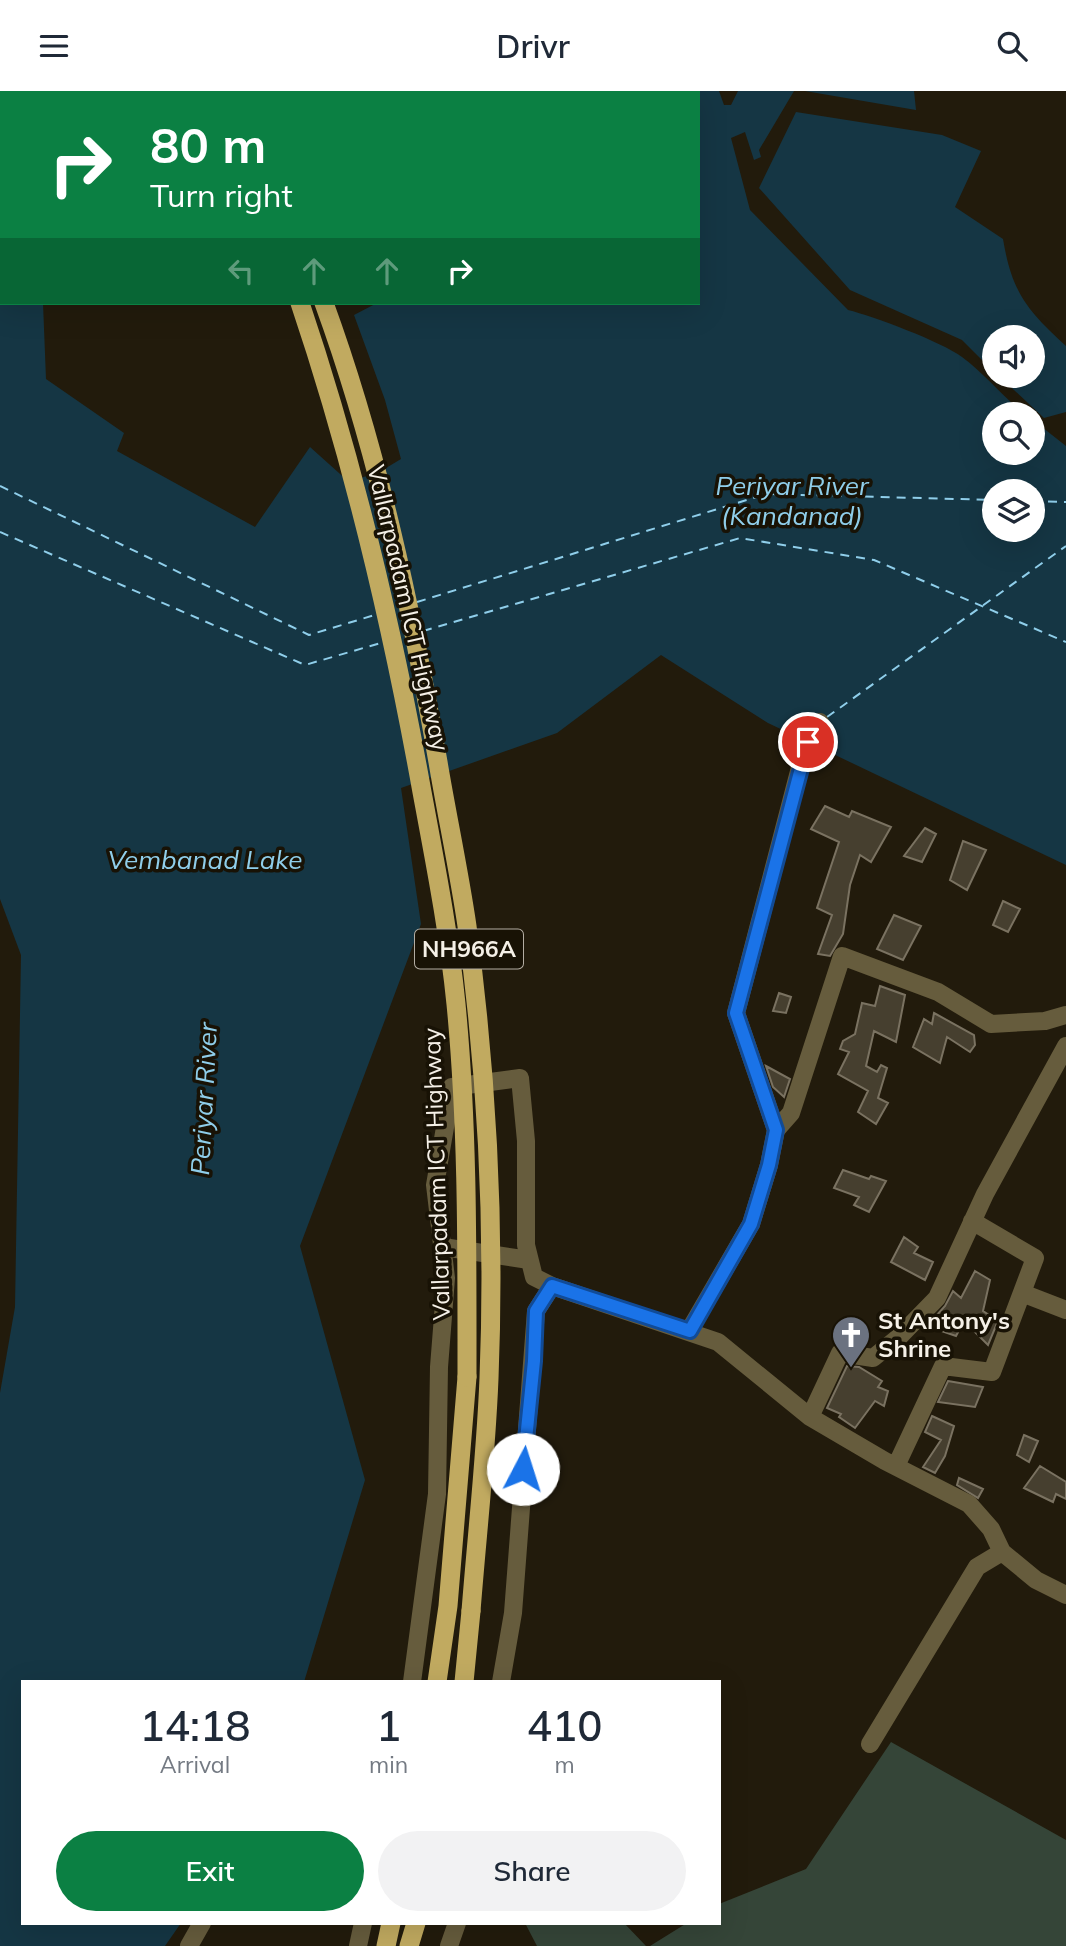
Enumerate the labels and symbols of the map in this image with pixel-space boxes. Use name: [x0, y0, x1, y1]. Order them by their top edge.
street label: Vallarpadam ICT Highway: [361, 462, 457, 754]
water label: Periyar River (Kandanad): [716, 469, 870, 532]
pin: [778, 712, 838, 772]
water label: Vembanad Lake: [108, 843, 303, 876]
road number: NH966A: [415, 929, 523, 969]
water label: Periyar River: [183, 1020, 224, 1176]
street label: Vallarpadam ICT Highway: [416, 1027, 456, 1321]
place label: St Antony's Shrine: [878, 1305, 1010, 1363]
church icon: St Antony's Shrine: [830, 1314, 872, 1369]
position arrow: [486, 1432, 560, 1506]

